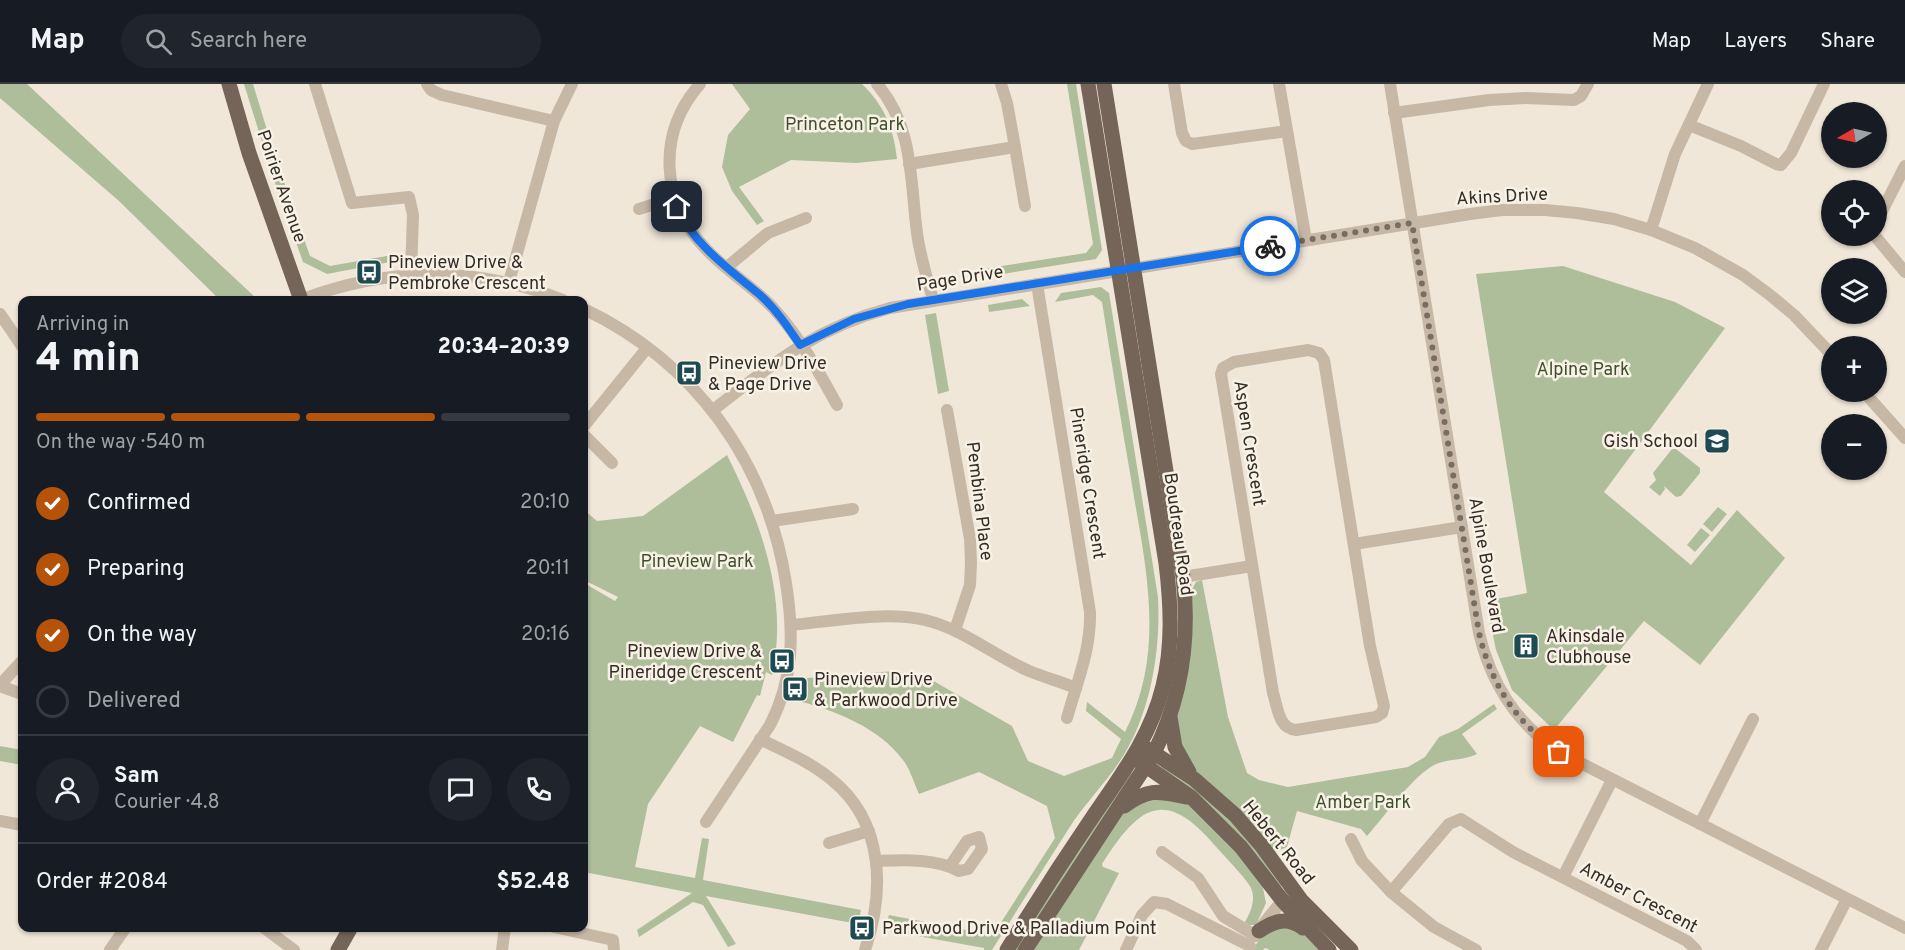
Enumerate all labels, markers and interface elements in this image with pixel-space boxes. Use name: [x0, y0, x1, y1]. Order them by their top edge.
search box: [121, 14, 541, 68]
text: Map: [30, 23, 85, 59]
icon: search: [142, 25, 175, 58]
text: Search here: [190, 28, 307, 55]
text: Map: [1652, 28, 1691, 55]
text: Layers: [1724, 28, 1787, 55]
text: Share: [1820, 28, 1875, 55]
north arrow: [1821, 102, 1887, 168]
map controls: [1821, 102, 1887, 480]
park label: Princeton Park: [785, 114, 905, 137]
street label: Poirier Avenue: [250, 127, 311, 246]
button: locate: [1821, 180, 1887, 246]
pin: [651, 181, 702, 232]
street label: Akins Drive: [1456, 184, 1549, 211]
icon: home: [660, 190, 693, 223]
courier: [1240, 216, 1300, 276]
icon: bike: [1254, 230, 1287, 263]
place label: Pineview Drive & Pembroke Crescent: [388, 252, 546, 296]
bus stop icon: Pineview Drive & Pembroke Crescent: [354, 257, 384, 287]
button: layers: [1821, 258, 1887, 324]
street label: Page Drive: [915, 261, 1005, 298]
text: Arriving in: [36, 312, 129, 338]
text: 20:34–20:39: [438, 334, 570, 361]
text: 4 min: [36, 336, 141, 385]
button: +: [1821, 336, 1887, 402]
place label: Pineview Drive & Page Drive: [708, 353, 827, 397]
bus stop icon: Pineview Drive & Page Drive: [674, 358, 704, 388]
park label: Alpine Park: [1536, 359, 1630, 382]
street label: Aspen Crescent: [1227, 379, 1270, 508]
street label: Pineridge Crescent: [1063, 406, 1110, 561]
button: −: [1821, 414, 1887, 480]
school or university icon: Gish School: [1702, 426, 1732, 456]
text: On the way · 540 m: [36, 430, 205, 456]
place label: Gish School: [1603, 431, 1698, 454]
street label: Pembina Place: [960, 440, 997, 562]
street label: Boudreau Road: [1158, 471, 1198, 597]
icon: check: [36, 487, 69, 520]
text: Confirmed: [87, 490, 191, 517]
text: 20:10: [520, 490, 570, 516]
street label: Alpine Boulevard: [1462, 496, 1509, 635]
park label: Pineview Park: [640, 551, 754, 574]
icon: check: [36, 553, 69, 586]
text: Preparing: [87, 556, 185, 583]
text: 20:11: [526, 556, 570, 582]
icon: check: [36, 619, 69, 652]
text: On the way: [87, 622, 197, 649]
text: 20:16: [521, 622, 570, 648]
place label: Akinsdale Clubhouse: [1546, 626, 1631, 670]
building icon: Akinsdale Clubhouse: [1511, 631, 1541, 661]
place label: Pineview Drive & Pineridge Crescent: [609, 641, 762, 685]
bus stop icon: Pineview Drive & Pineridge Crescent: [767, 646, 797, 676]
place label: Pineview Drive & Parkwood Drive: [814, 669, 958, 713]
bus stop icon: Pineview Drive & Parkwood Drive: [780, 674, 810, 704]
text: Delivered: [87, 688, 181, 715]
pin: [1533, 726, 1584, 777]
icon: bag: [1542, 735, 1575, 768]
button: person: [36, 758, 99, 821]
button: chat: [429, 758, 492, 821]
button: phone: [507, 758, 570, 821]
text: Sam: [114, 763, 159, 790]
text: Courier · 4.8: [114, 790, 220, 816]
park label: Amber Park: [1315, 792, 1411, 815]
street label: Hebert Road: [1237, 796, 1319, 890]
street label: Amber Crescent: [1575, 858, 1701, 939]
text: Order #2084: [36, 869, 168, 896]
text: $52.48: [497, 869, 570, 896]
bus stop icon: Parkwood Drive & Palladium Point: [847, 913, 877, 943]
place label: Parkwood Drive & Palladium Point: [882, 918, 1157, 941]

